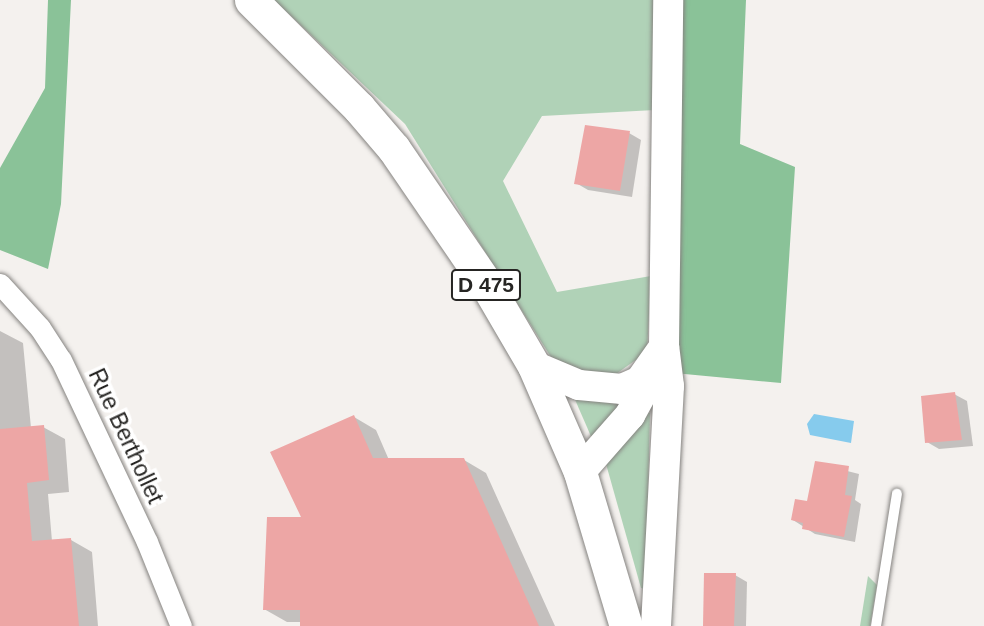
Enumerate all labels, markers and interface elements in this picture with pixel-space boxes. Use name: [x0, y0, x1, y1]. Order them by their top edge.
road number: D 475: [449, 268, 523, 302]
street label: Rue Berthollet: [83, 364, 169, 508]

